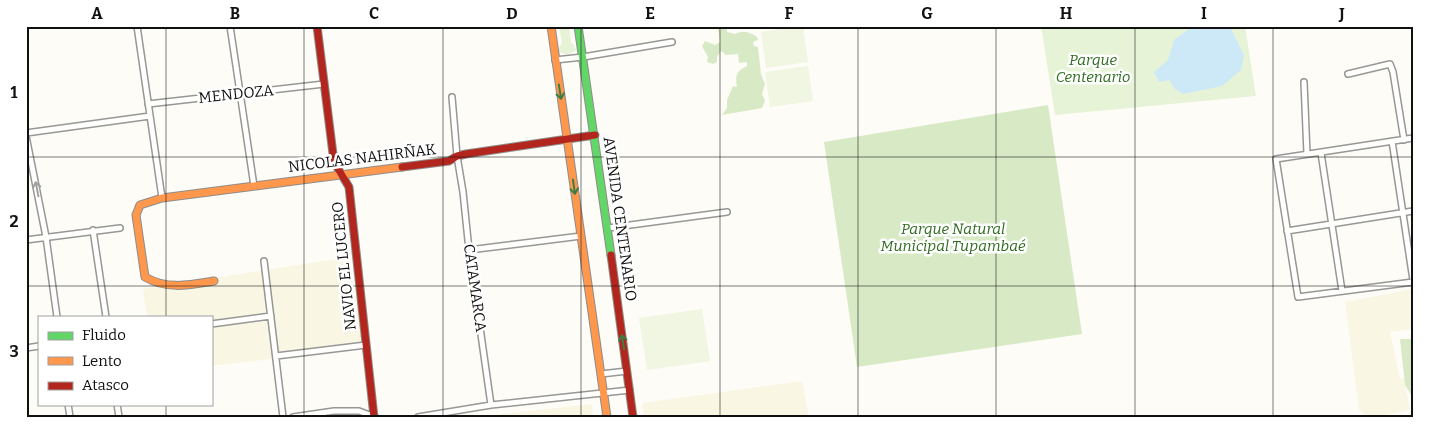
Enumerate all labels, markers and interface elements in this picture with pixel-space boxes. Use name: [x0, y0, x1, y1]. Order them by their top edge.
text: A: [91, 4, 103, 23]
text: B: [230, 4, 240, 23]
text: C: [369, 4, 379, 23]
text: D: [506, 4, 518, 23]
text: E: [645, 4, 655, 23]
text: F: [785, 4, 794, 23]
text: G: [921, 4, 933, 23]
text: H: [1060, 4, 1073, 23]
text: I: [1201, 4, 1207, 23]
text: J: [1338, 4, 1345, 23]
park label: Parque Centenario: [1056, 51, 1130, 86]
street label: MENDOZA: [197, 81, 275, 107]
text: 1: [11, 83, 18, 102]
one-way arrow: [556, 83, 566, 99]
street label: AVENIDA CENTENARIO: [600, 136, 640, 302]
street label: NICOLAS NAHIRÑAK: [287, 140, 437, 176]
one-way arrow: [569, 179, 579, 195]
one-way arrow: [31, 181, 41, 197]
street label: NAVIO EL LUCERO: [328, 201, 360, 331]
text: 2: [9, 212, 19, 231]
park label: Parque Natural Municipal Tupambaé: [880, 220, 1026, 255]
street label: CATAMARCA: [460, 243, 490, 334]
legend: [38, 316, 212, 406]
text: Fluido: [82, 326, 126, 344]
one-way arrow: [618, 334, 628, 350]
text: 3: [9, 342, 19, 361]
text: Lento: [82, 352, 122, 370]
text: Atasco: [82, 376, 129, 394]

